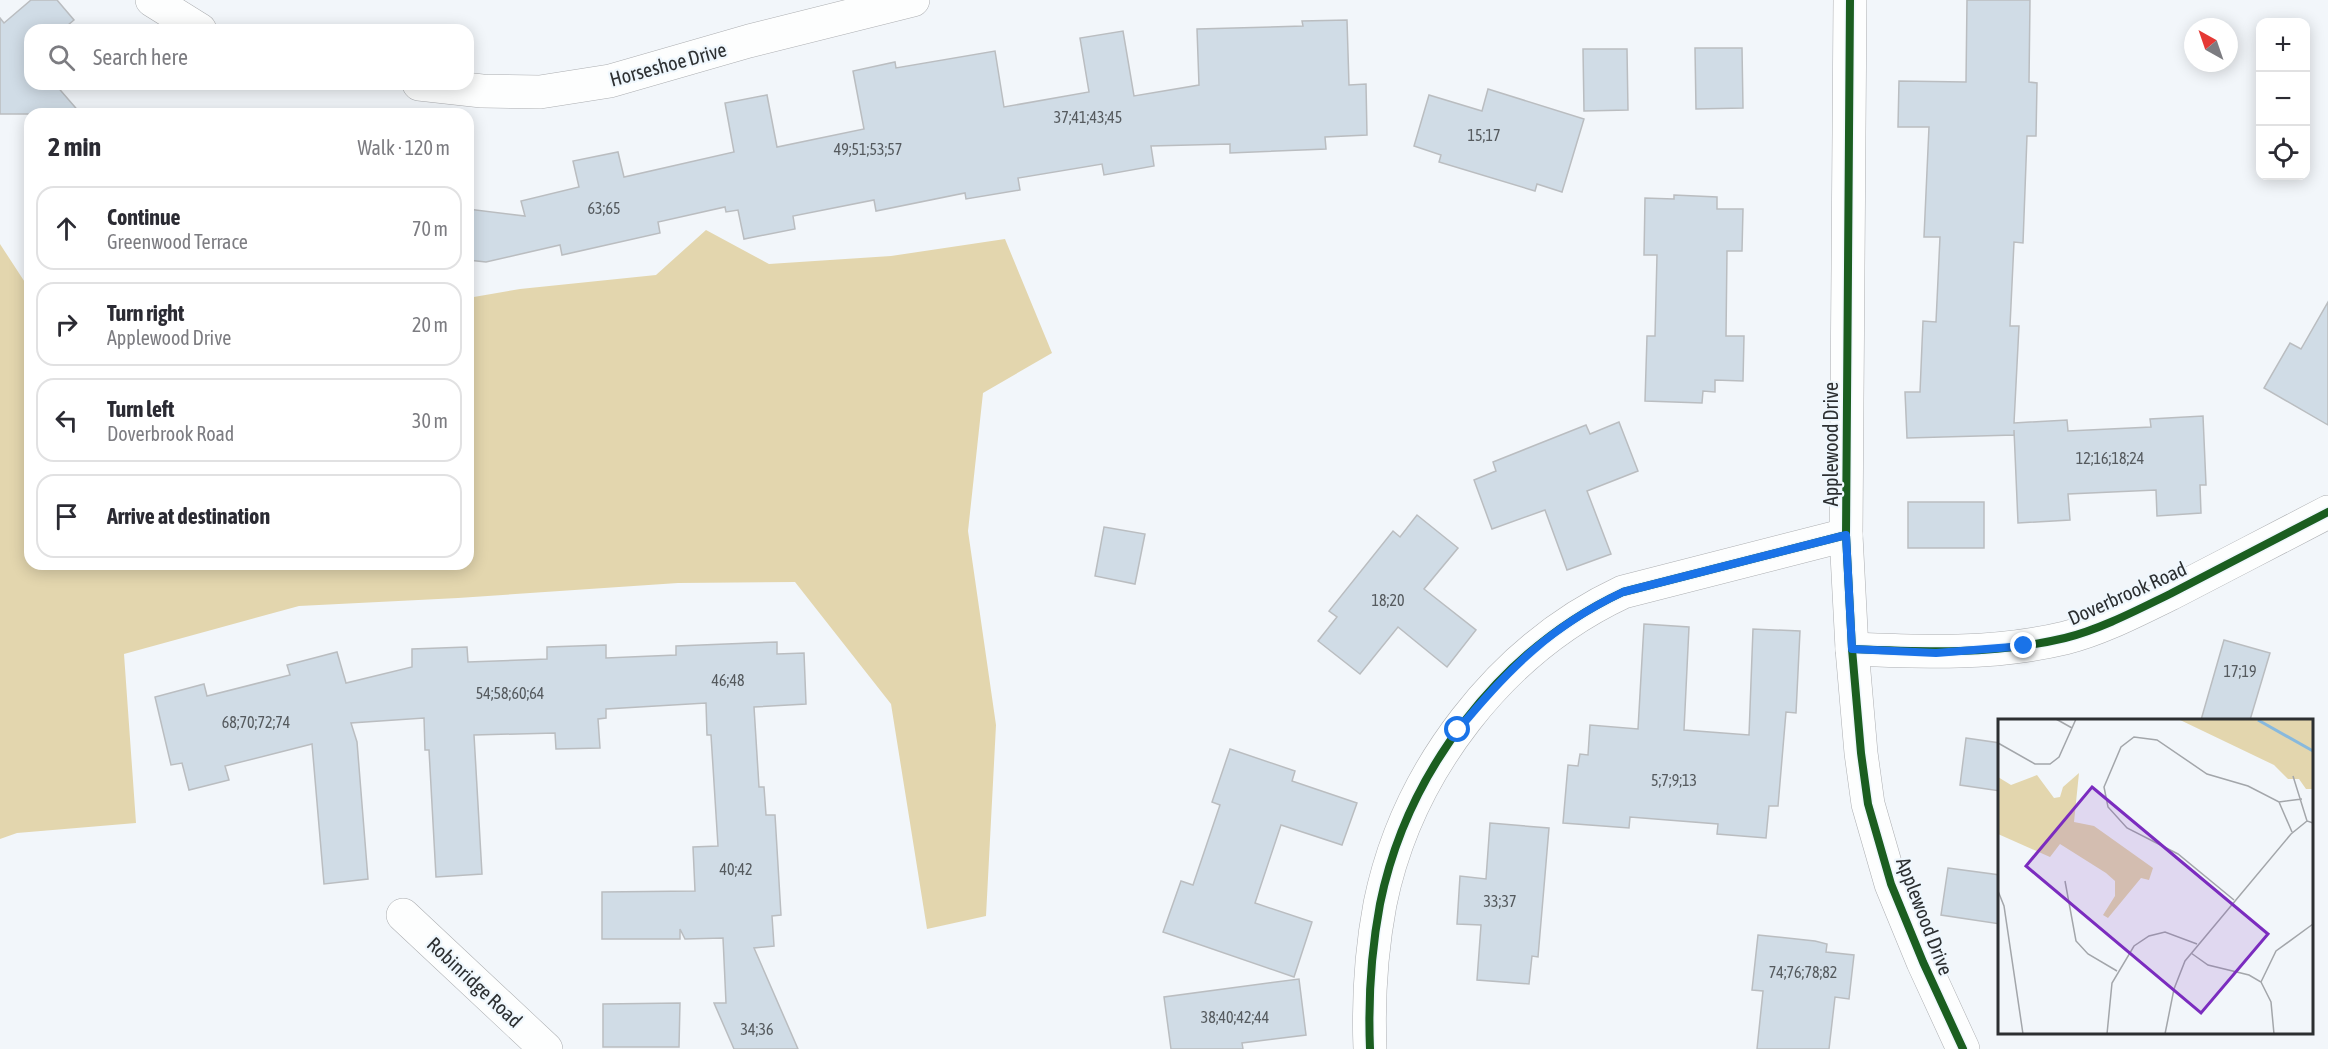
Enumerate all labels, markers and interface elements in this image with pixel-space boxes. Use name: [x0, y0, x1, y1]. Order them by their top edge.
north arrow: [2184, 18, 2238, 72]
map controls: [2256, 18, 2310, 180]
button: +: [2256, 18, 2310, 72]
search box: [24, 24, 474, 90]
street label: Horseshoe Drive: [607, 37, 729, 91]
icon: search: [45, 41, 78, 74]
text: Search here: [93, 44, 188, 70]
button: −: [2256, 72, 2310, 126]
house number: 37;41;43;45: [1054, 108, 1122, 126]
house number: 15;17: [1468, 126, 1500, 144]
button: locate: [2256, 126, 2310, 180]
text: 2 min: [48, 132, 101, 162]
text: Walk · 120 m: [358, 136, 450, 159]
house number: 49;51;53;57: [834, 140, 902, 158]
house number: 63;65: [588, 199, 620, 217]
text: Continue: [107, 204, 181, 230]
icon: ahead: [50, 212, 83, 245]
text: 70 m: [412, 217, 448, 240]
text: Greenwood Terrace: [107, 230, 248, 253]
text: Turn right: [107, 300, 184, 326]
icon: right: [50, 308, 83, 341]
text: 20 m: [412, 313, 448, 336]
text: Applewood Drive: [107, 326, 231, 349]
street label: Applewood Drive: [1819, 382, 1842, 506]
text: Turn left: [107, 396, 174, 422]
icon: left: [50, 404, 83, 437]
text: 30 m: [412, 409, 448, 432]
text: Doverbrook Road: [107, 422, 234, 445]
house number: 12;16;18;24: [2076, 449, 2144, 467]
icon: arrive: [50, 500, 83, 533]
text: Arrive at destination: [107, 503, 270, 529]
street label: Doverbrook Road: [2064, 557, 2190, 629]
house number: 18;20: [1372, 591, 1404, 609]
route end: [2010, 632, 2036, 658]
house number: 17;19: [2224, 662, 2256, 680]
house number: 46;48: [712, 671, 744, 689]
house number: 54;58;60;64: [476, 684, 544, 702]
house number: 68;70;72;74: [222, 713, 290, 731]
route start: [1444, 716, 1470, 742]
inset map: [1998, 719, 2313, 1034]
house number: 5;7;9;13: [1651, 771, 1697, 789]
street label: Applewood Drive: [1892, 854, 1958, 978]
house number: 40;42: [720, 860, 752, 878]
house number: 33;37: [1484, 892, 1516, 910]
street label: Robinridge Road: [423, 932, 527, 1032]
house number: 74;76;78;82: [1769, 963, 1837, 981]
house number: 38;40;42;44: [1201, 1008, 1269, 1026]
house number: 34;36: [741, 1020, 773, 1038]

